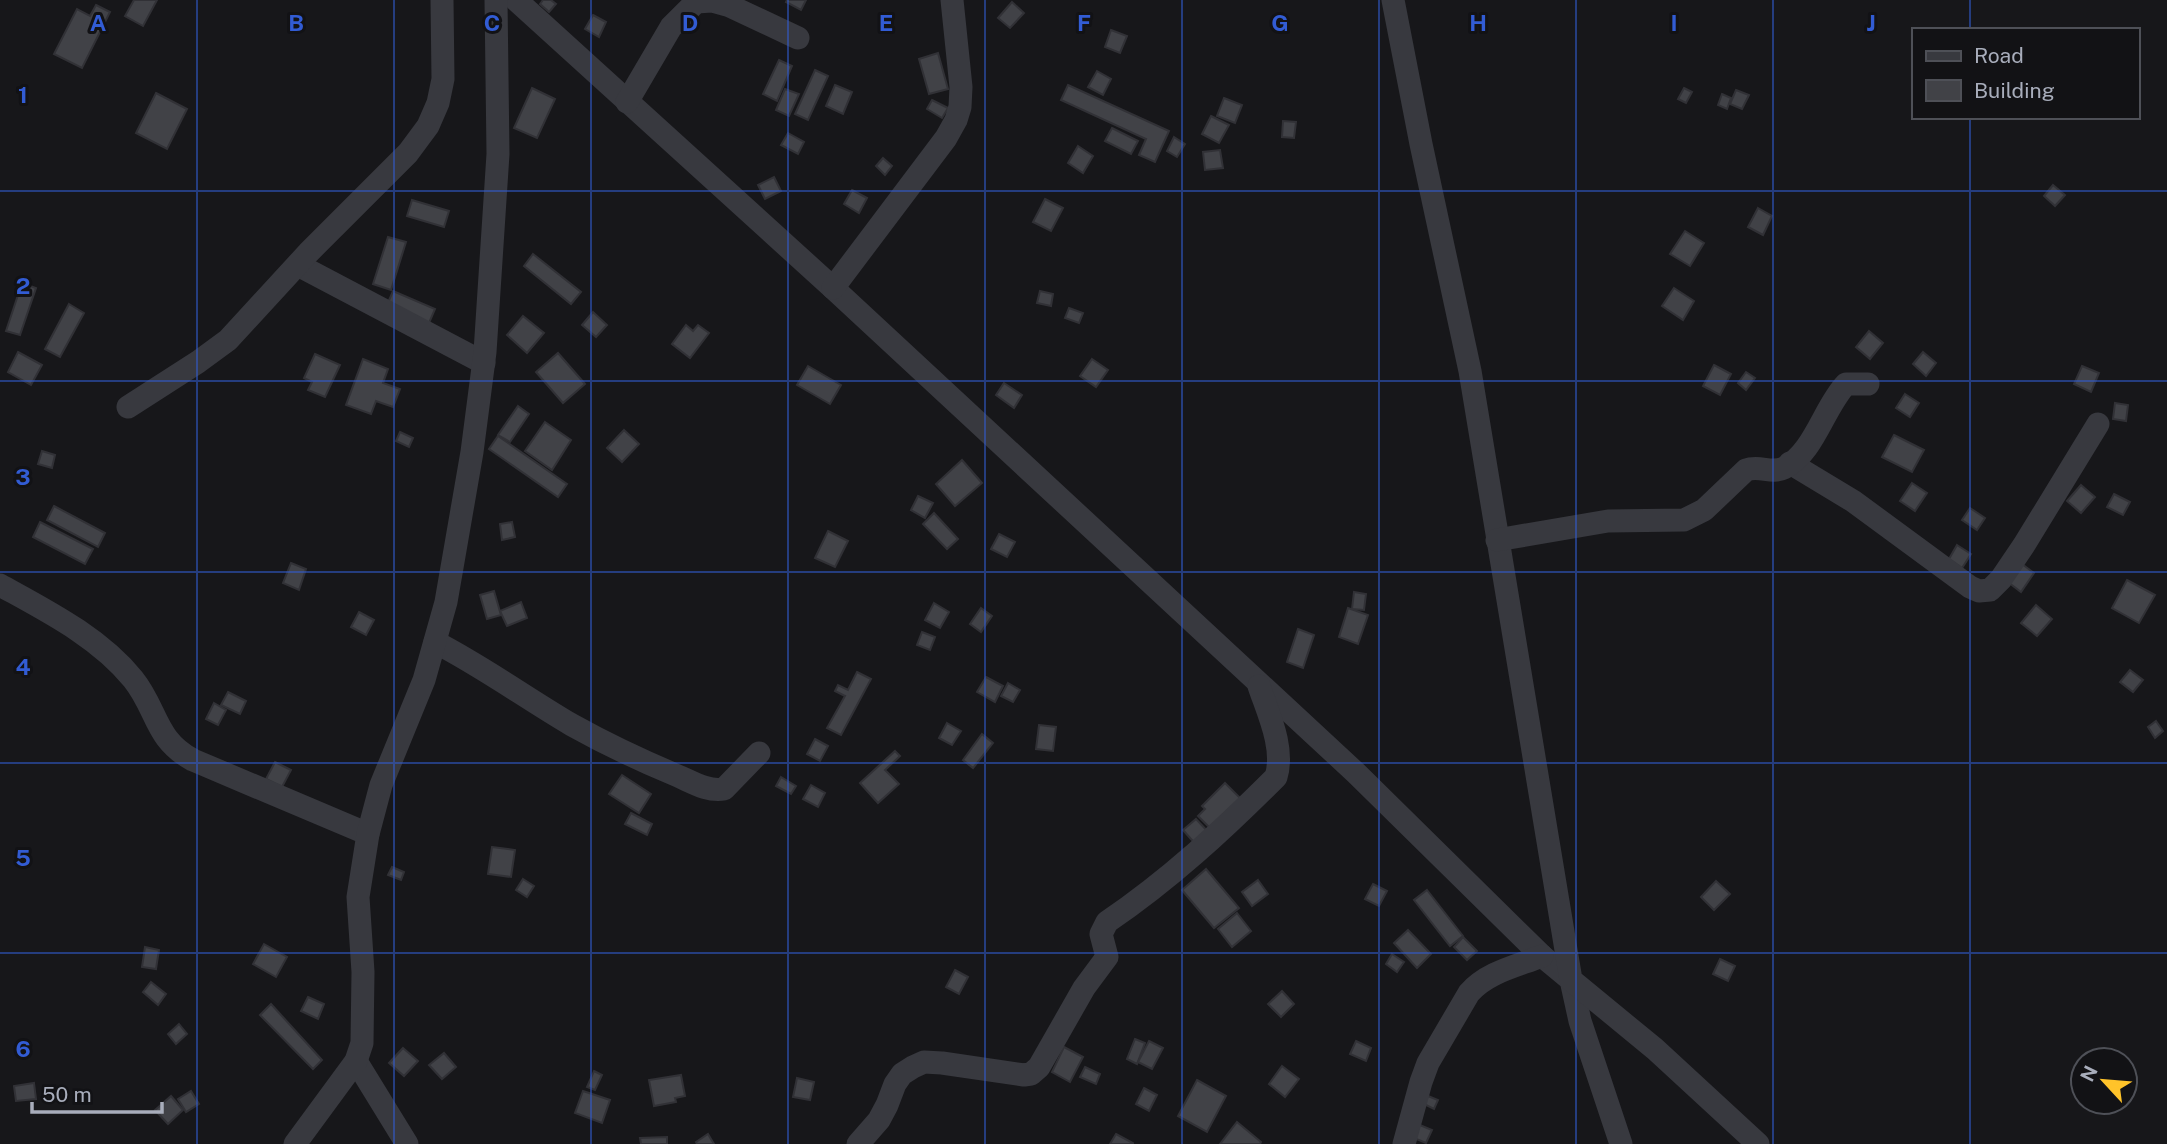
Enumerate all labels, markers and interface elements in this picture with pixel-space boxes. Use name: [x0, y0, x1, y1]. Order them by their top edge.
text: A: [90, 9, 107, 36]
text: B: [288, 9, 304, 36]
text: C: [484, 9, 500, 36]
text: D: [682, 9, 698, 36]
text: E: [879, 9, 893, 36]
text: F: [1077, 9, 1091, 36]
text: G: [1271, 9, 1289, 36]
text: H: [1469, 9, 1487, 36]
text: I: [1670, 9, 1678, 36]
text: J: [1866, 9, 1876, 36]
legend: [1912, 28, 2139, 119]
text: Road: [1974, 43, 2024, 68]
text: Building: [1974, 78, 2055, 103]
text: 1: [18, 81, 28, 108]
text: 2: [16, 272, 30, 299]
text: 3: [15, 463, 31, 490]
text: 4: [15, 653, 31, 680]
text: 5: [15, 844, 31, 871]
text: 6: [15, 1035, 31, 1062]
north arrow: [2069, 1046, 2139, 1116]
text: N: [2076, 1062, 2102, 1085]
scale bar: [32, 1070, 161, 1114]
text: 50 m: [42, 1082, 92, 1107]

